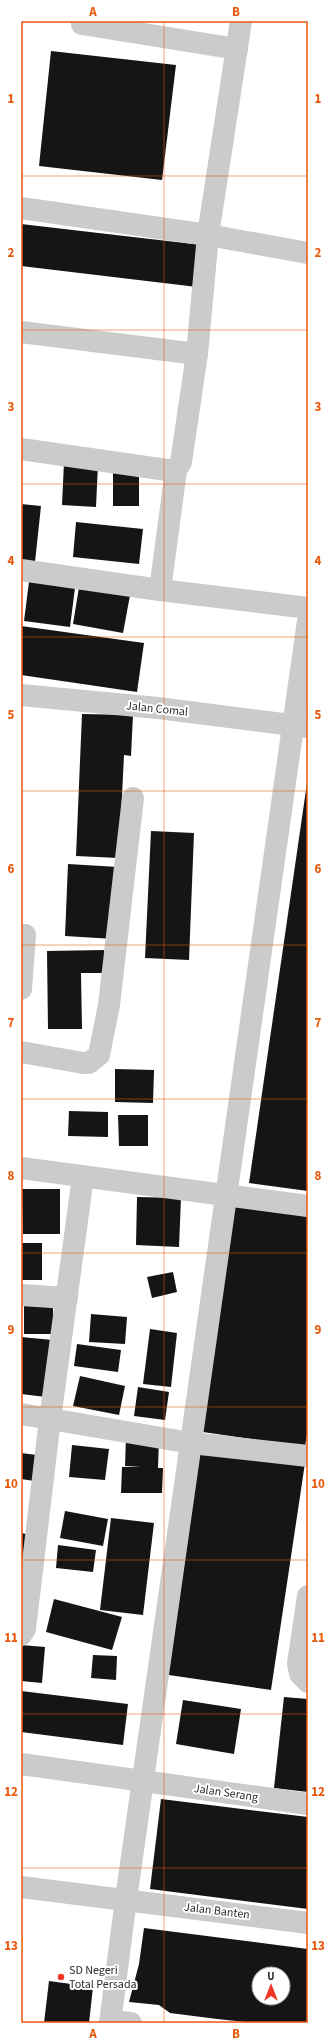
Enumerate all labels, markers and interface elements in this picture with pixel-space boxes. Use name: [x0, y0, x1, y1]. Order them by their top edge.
text: A: [88, 3, 97, 21]
text: B: [232, 3, 240, 21]
text: 1: [8, 90, 15, 108]
text: 1: [315, 90, 322, 108]
text: 2: [8, 244, 15, 262]
text: 2: [315, 244, 322, 262]
text: 3: [8, 398, 15, 416]
text: 3: [315, 398, 322, 416]
text: 4: [8, 552, 15, 570]
text: 4: [315, 552, 322, 570]
street label: Jalan Comal: [125, 697, 189, 721]
text: 5: [8, 706, 15, 724]
text: 5: [315, 706, 322, 724]
text: 6: [8, 860, 15, 878]
text: 6: [315, 860, 322, 878]
text: 7: [8, 1014, 15, 1032]
text: 7: [315, 1014, 322, 1032]
text: 8: [8, 1167, 15, 1185]
text: 8: [315, 1167, 322, 1185]
text: 9: [8, 1321, 15, 1339]
text: 9: [315, 1321, 322, 1339]
text: 10: [4, 1475, 18, 1493]
text: 10: [311, 1475, 325, 1493]
text: 11: [4, 1629, 18, 1647]
text: 11: [311, 1629, 325, 1647]
street label: Jalan Serang: [193, 1780, 259, 1806]
text: 12: [4, 1783, 18, 1801]
text: 12: [311, 1783, 325, 1801]
street label: Jalan Banten: [183, 1899, 251, 1923]
text: 13: [4, 1937, 18, 1955]
text: 13: [311, 1937, 325, 1955]
place label: SD Negeri Total Persada: [69, 1962, 137, 1993]
north arrow: [251, 1966, 291, 2006]
text: U: [267, 1969, 275, 1984]
marker: SD Negeri Total Persada: [56, 1972, 66, 1982]
text: A: [88, 2025, 97, 2043]
text: B: [232, 2025, 240, 2043]

